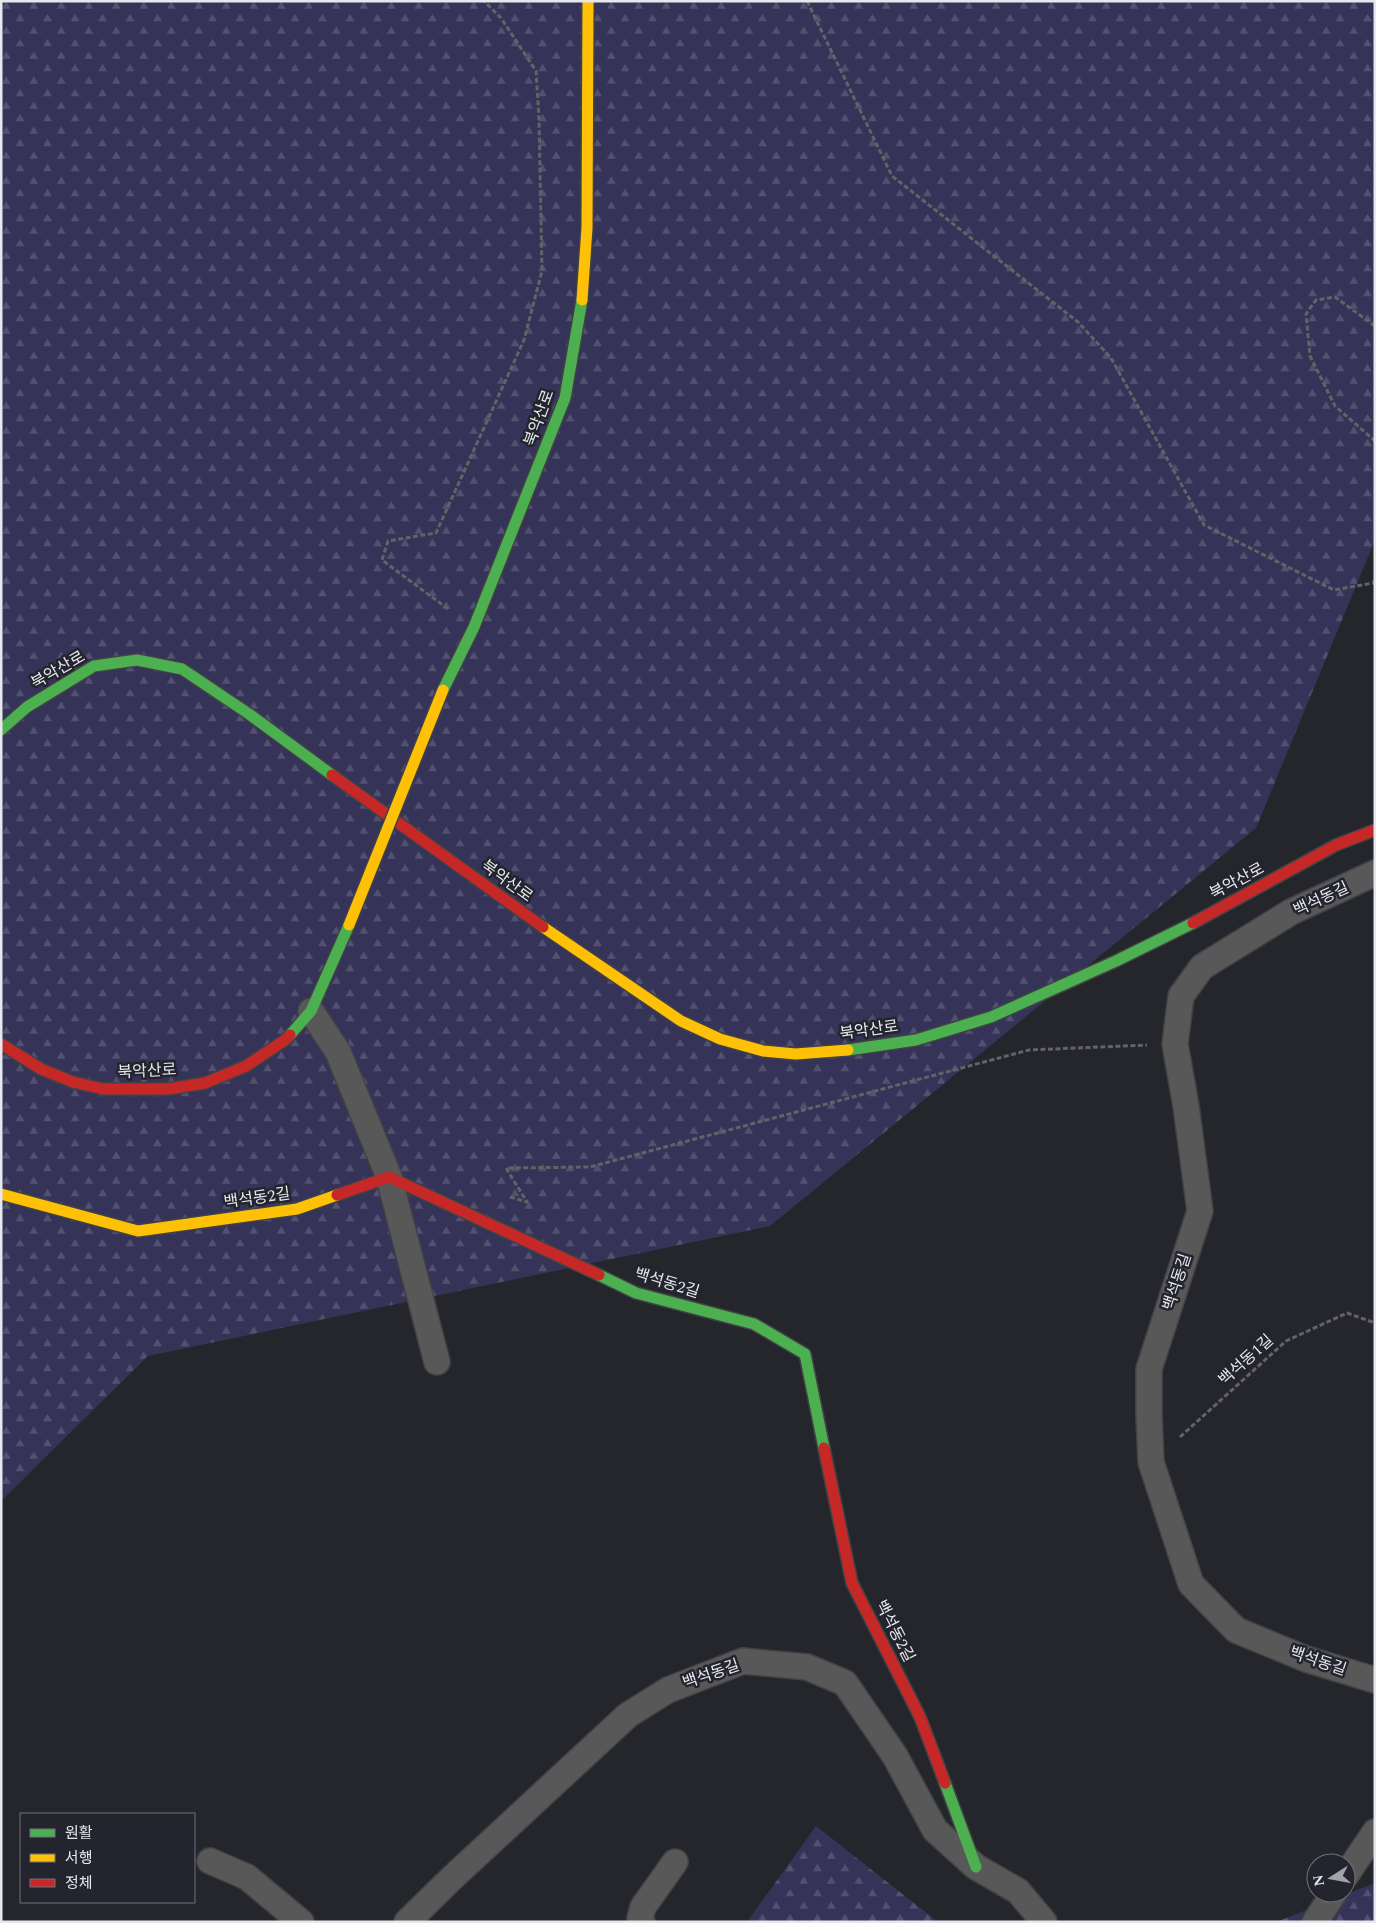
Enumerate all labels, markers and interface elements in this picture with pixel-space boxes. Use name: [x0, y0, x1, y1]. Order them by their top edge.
street label: 북악산로: [518, 386, 560, 450]
street label: 북악산로: [26, 645, 90, 695]
street label: 북악산로: [476, 854, 538, 908]
street label: 북악산로: [1205, 856, 1269, 905]
street label: 백석동길: [1289, 876, 1353, 922]
street label: 북악산로: [838, 1014, 900, 1046]
street label: 북악산로: [117, 1057, 177, 1085]
street label: 백석동2길: [222, 1181, 292, 1215]
street label: 백석동길: [1156, 1250, 1198, 1314]
street label: 백석동2길: [632, 1262, 702, 1304]
street label: 백석동1길: [1213, 1329, 1279, 1391]
street label: 백석동2길: [869, 1596, 921, 1666]
street label: 백석동길: [1286, 1640, 1350, 1682]
street label: 백석동길: [679, 1653, 743, 1695]
legend: [20, 1813, 195, 1903]
text: 원활: [65, 1822, 93, 1845]
text: 서행: [65, 1847, 93, 1870]
north arrow: [1306, 1853, 1356, 1903]
text: 정체: [65, 1872, 93, 1895]
text: N: [1307, 1873, 1330, 1888]

